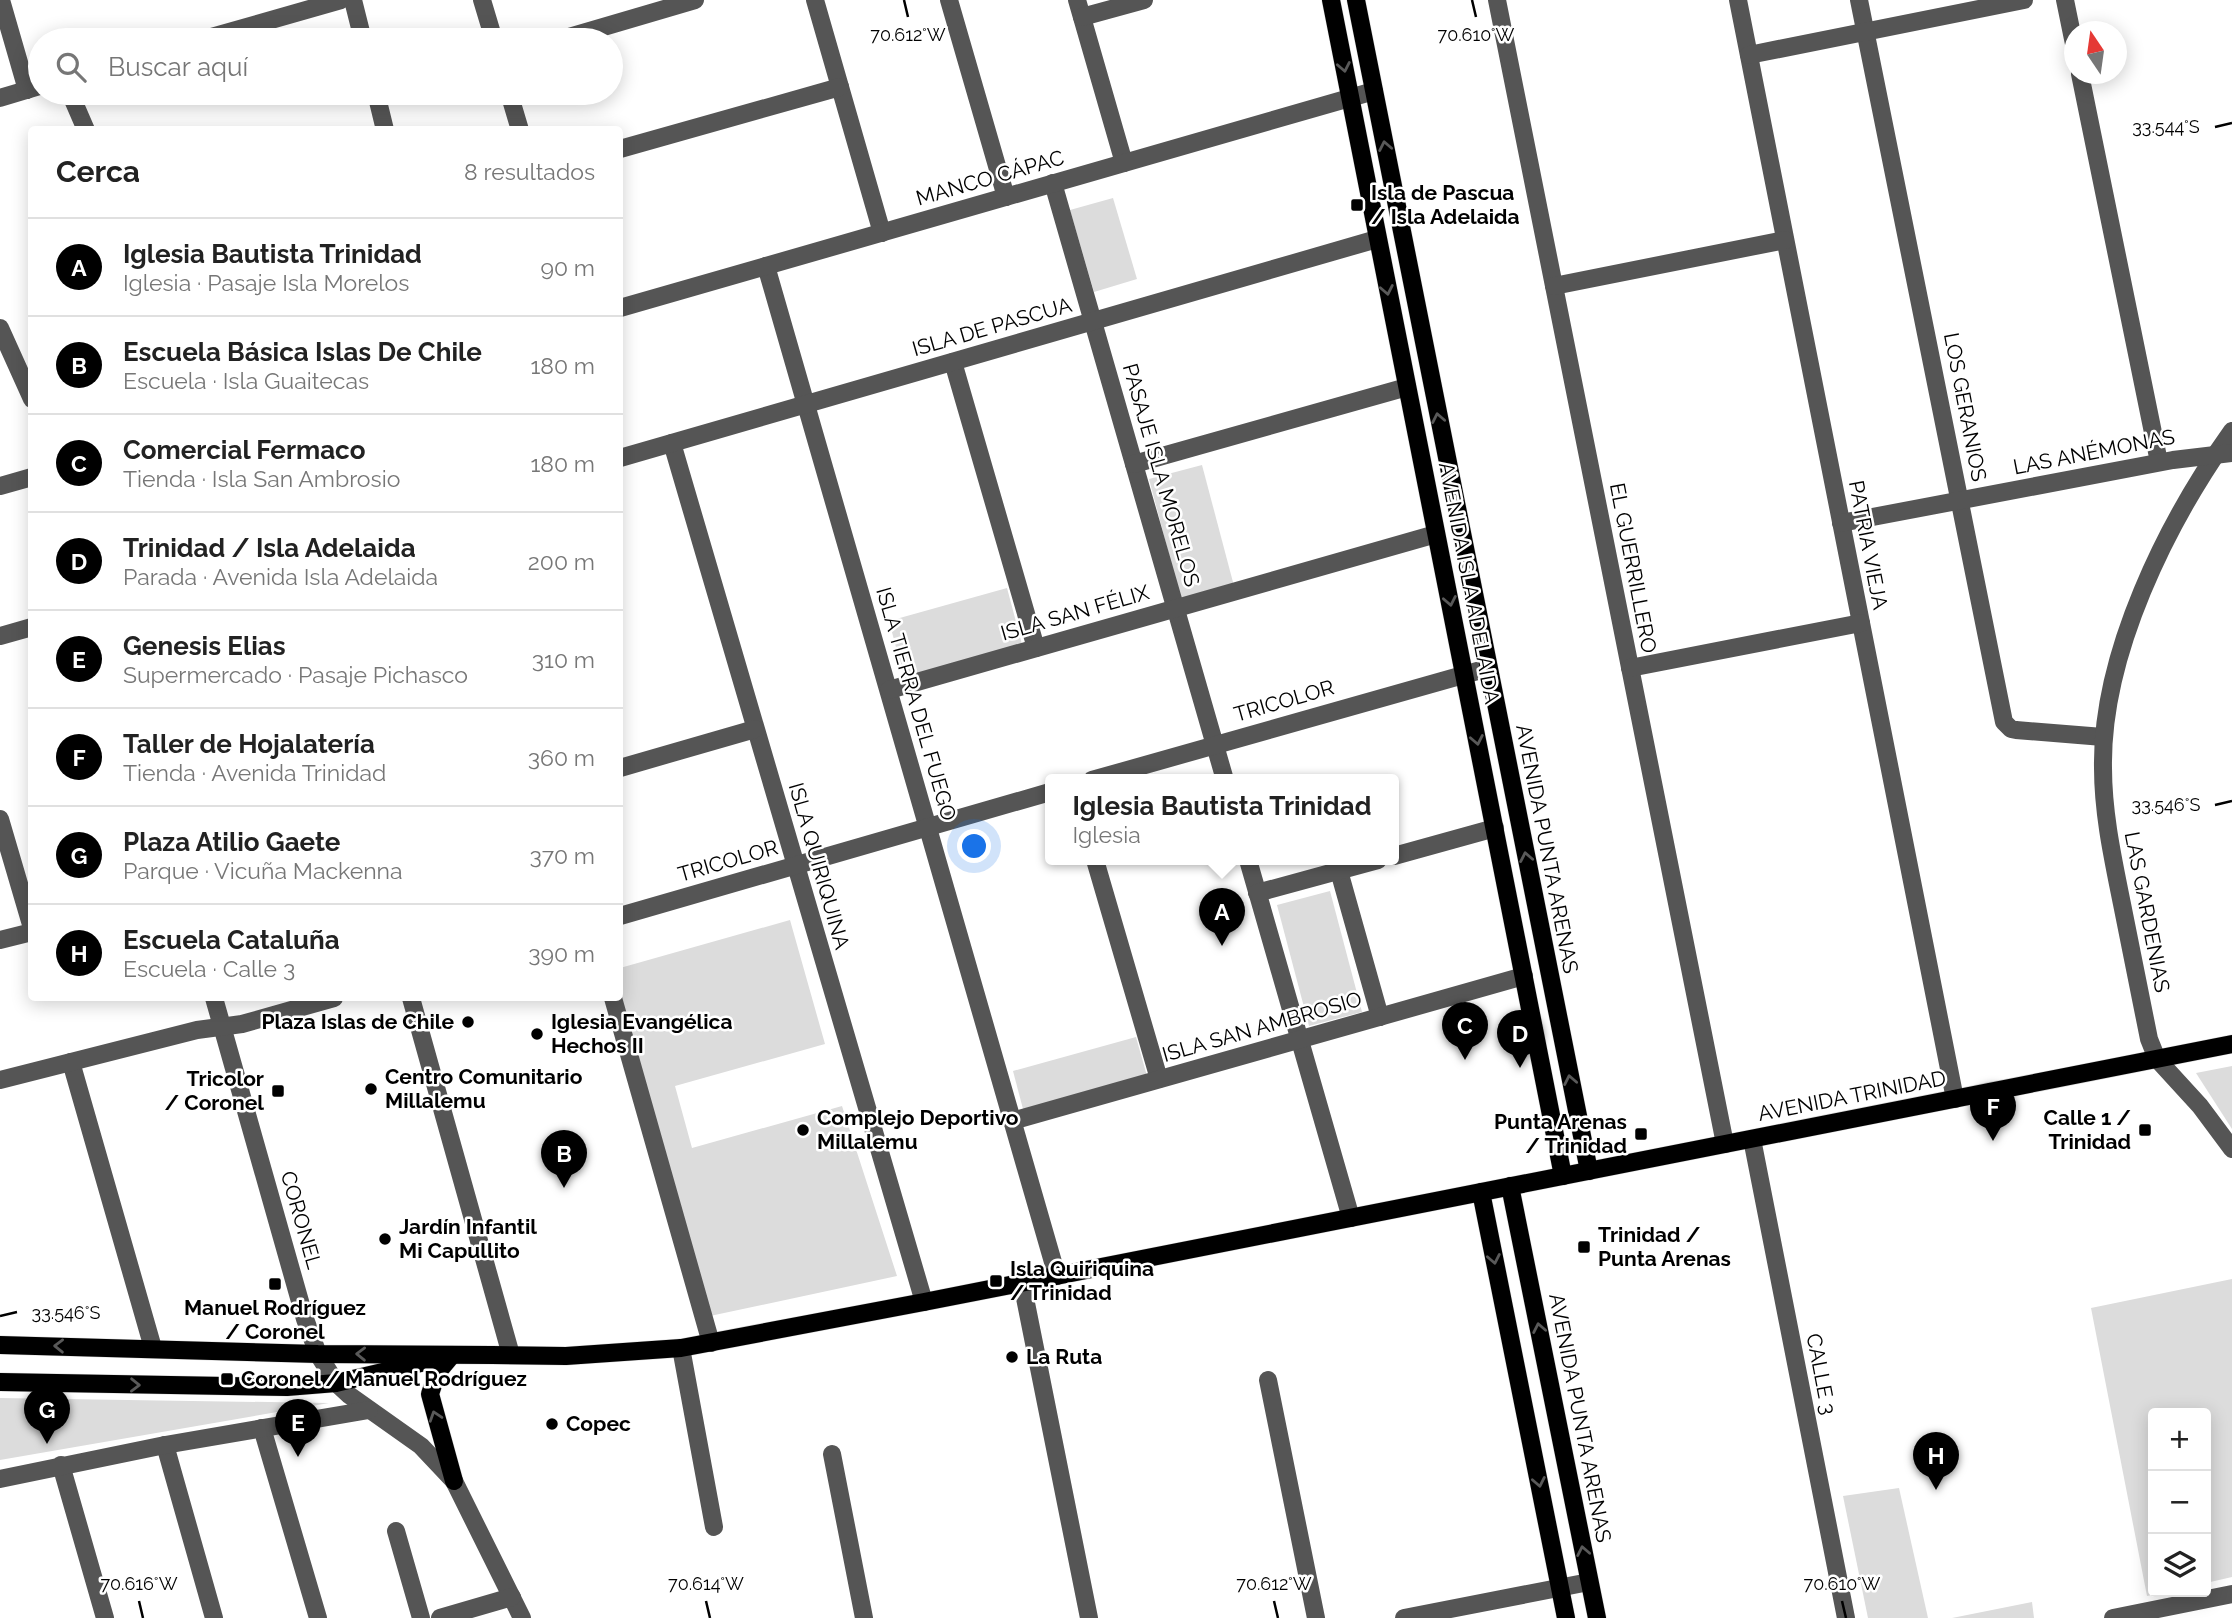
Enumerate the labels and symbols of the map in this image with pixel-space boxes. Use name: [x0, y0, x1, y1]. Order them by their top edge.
north arrow: [2064, 21, 2127, 84]
text: 70.612°W: [870, 24, 946, 45]
text: 70.610°W: [1438, 24, 1515, 45]
one-way arrow: [1335, 61, 1350, 73]
text: 33.544°S: [2132, 116, 2200, 137]
one-way arrow: [1378, 140, 1393, 152]
street label: MANCO CÁPAC: [913, 144, 1067, 211]
place label: Isla de Pascua / Isla Adelaida: [1371, 180, 1520, 229]
marker: Isla de Pascua / Isla Adelaida: [1349, 197, 1365, 213]
one-way arrow: [1379, 284, 1394, 296]
street label: ISLA DE PASCUA: [909, 292, 1075, 361]
street label: LOS GERANIOS: [1939, 330, 1992, 484]
street label: PASAJE ISLA MORELOS: [1118, 360, 1205, 590]
one-way arrow: [1432, 412, 1447, 424]
street label: LAS ANÉMONAS: [2011, 424, 2177, 479]
street label: AVENIDA ISLA ADELAIDA: [1434, 460, 1505, 706]
street label: PATRIA VIEJA: [1844, 478, 1893, 612]
street label: EL GUERRILLERO: [1605, 481, 1662, 655]
street label: ISLA SAN FÉLIX: [998, 579, 1153, 646]
street label: ISLA TIERRA DEL FUEGO: [871, 584, 962, 824]
one-way arrow: [1441, 595, 1456, 607]
street label: TRICOLOR: [1231, 674, 1337, 727]
street label: AVENIDA PUNTA ARENAS: [1511, 722, 1584, 976]
one-way arrow: [1469, 734, 1484, 746]
street label: ISLA QUIRIQUINA: [784, 780, 855, 952]
text: 33.546°S: [2132, 794, 2200, 815]
your location: [957, 829, 991, 863]
street label: LAS GARDENIAS: [2120, 829, 2175, 995]
street label: TRICOLOR: [675, 834, 781, 887]
one-way arrow: [1519, 851, 1534, 863]
pin: A: [1199, 888, 1245, 946]
street label: ISLA SAN AMBROSIO: [1159, 986, 1365, 1067]
pin: C: [1442, 1002, 1488, 1060]
place label: Plaza Islas de Chile: [262, 1009, 454, 1034]
place label: Iglesia Evangélica Hechos II: [551, 1009, 732, 1058]
pin: D: [1497, 1010, 1543, 1068]
marker: Plaza Islas de Chile: [460, 1014, 476, 1030]
marker: Iglesia Evangélica Hechos II: [529, 1026, 545, 1042]
place label: Centro Comunitario Millalemu: [385, 1064, 583, 1113]
street label: AVENIDA TRINIDAD: [1756, 1065, 1948, 1126]
place label: Tricolor / Coronel: [165, 1066, 264, 1115]
one-way arrow: [1564, 1074, 1579, 1086]
marker: Centro Comunitario Millalemu: [363, 1081, 379, 1097]
marker: Tricolor / Coronel: [270, 1083, 286, 1099]
pin: F: [1970, 1083, 2016, 1141]
place label: Complejo Deportivo Millalemu: [817, 1105, 1019, 1154]
place label: Calle 1 / Trinidad: [2044, 1105, 2131, 1154]
place label: Punta Arenas / Trinidad: [1494, 1109, 1627, 1158]
marker: Complejo Deportivo Millalemu: [795, 1122, 811, 1138]
marker: Calle 1 / Trinidad: [2137, 1122, 2153, 1138]
marker: Punta Arenas / Trinidad: [1633, 1126, 1649, 1142]
pin: B: [541, 1130, 587, 1188]
street label: CORONEL: [276, 1168, 327, 1272]
place label: Jardín Infantil Mi Capullito: [399, 1214, 537, 1263]
place label: Trinidad / Punta Arenas: [1598, 1222, 1731, 1271]
marker: Jardín Infantil Mi Capullito: [377, 1231, 393, 1247]
marker: Trinidad / Punta Arenas: [1576, 1239, 1592, 1255]
one-way arrow: [1486, 1253, 1501, 1265]
place label: Isla Quiriquina / Trinidad: [1010, 1256, 1154, 1305]
marker: Isla Quiriquina / Trinidad: [988, 1273, 1004, 1289]
marker: Manuel Rodríguez / Coronel: [267, 1276, 283, 1292]
street label: AVENIDA PUNTA ARENAS: [1544, 1291, 1617, 1545]
place label: Manuel Rodríguez / Coronel: [184, 1295, 366, 1344]
text: 33.546°S: [32, 1302, 100, 1323]
one-way arrow: [1532, 1322, 1547, 1334]
street label: CALLE 3: [1801, 1331, 1842, 1417]
one-way arrow: [54, 1338, 64, 1354]
place label: La Ruta: [1026, 1344, 1102, 1369]
one-way arrow: [355, 1346, 365, 1362]
marker: La Ruta: [1004, 1349, 1020, 1365]
place label: Coronel / Manuel Rodríguez: [241, 1366, 527, 1391]
marker: Coronel / Manuel Rodríguez: [219, 1371, 235, 1387]
one-way arrow: [130, 1377, 141, 1393]
pin: G: [24, 1386, 70, 1444]
pin: E: [275, 1399, 321, 1457]
one-way arrow: [429, 1410, 444, 1422]
place label: Copec: [566, 1411, 631, 1436]
marker: Copec: [544, 1416, 560, 1432]
pin: H: [1913, 1432, 1959, 1490]
one-way arrow: [1530, 1476, 1545, 1488]
one-way arrow: [1576, 1545, 1591, 1557]
text: 70.616°W: [100, 1573, 178, 1594]
text: 70.614°W: [668, 1573, 744, 1594]
text: 70.612°W: [1236, 1573, 1312, 1594]
text: 70.610°W: [1804, 1573, 1881, 1594]

